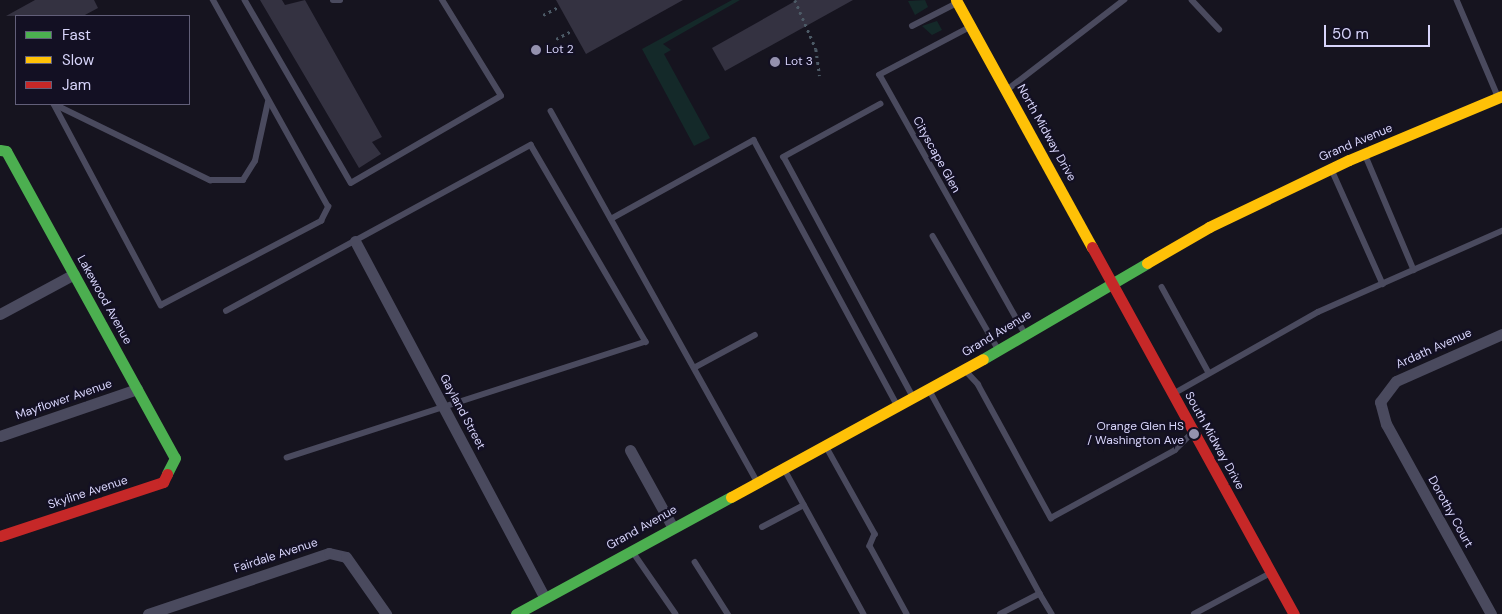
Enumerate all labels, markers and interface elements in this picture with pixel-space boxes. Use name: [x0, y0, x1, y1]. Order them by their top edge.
legend: [15, 15, 190, 105]
scale bar: [1327, 15, 1433, 47]
text: 50 m: [1332, 24, 1369, 44]
text: Fast: [62, 25, 91, 45]
place label: Lot 2: [546, 43, 574, 57]
marker: Lot 2: [530, 44, 542, 56]
text: Slow: [62, 50, 94, 70]
place label: Lot 3: [785, 55, 813, 69]
marker: Lot 3: [769, 56, 781, 68]
text: Jam: [62, 75, 91, 95]
street label: North Midway Drive: [1013, 82, 1079, 184]
street label: Cityscape Glen: [909, 114, 963, 196]
street label: Grand Avenue: [1317, 121, 1395, 165]
street label: Lakewood Avenue: [74, 253, 134, 347]
street label: Grand Avenue: [960, 308, 1034, 360]
street label: Ardath Avenue: [1394, 326, 1474, 372]
street label: Gayland Street: [436, 372, 488, 452]
street label: Mayflower Avenue: [14, 377, 114, 423]
street label: South Midway Drive: [1181, 389, 1247, 493]
place label: Orange Glen HS / Washington Ave: [1087, 420, 1184, 448]
marker: Orange Glen HS / Washington Ave: [1188, 428, 1200, 440]
street label: Skyline Avenue: [46, 473, 130, 513]
street label: Dorothy Court: [1424, 474, 1476, 550]
street label: Grand Avenue: [604, 503, 680, 553]
street label: Fairdale Avenue: [232, 536, 320, 576]

